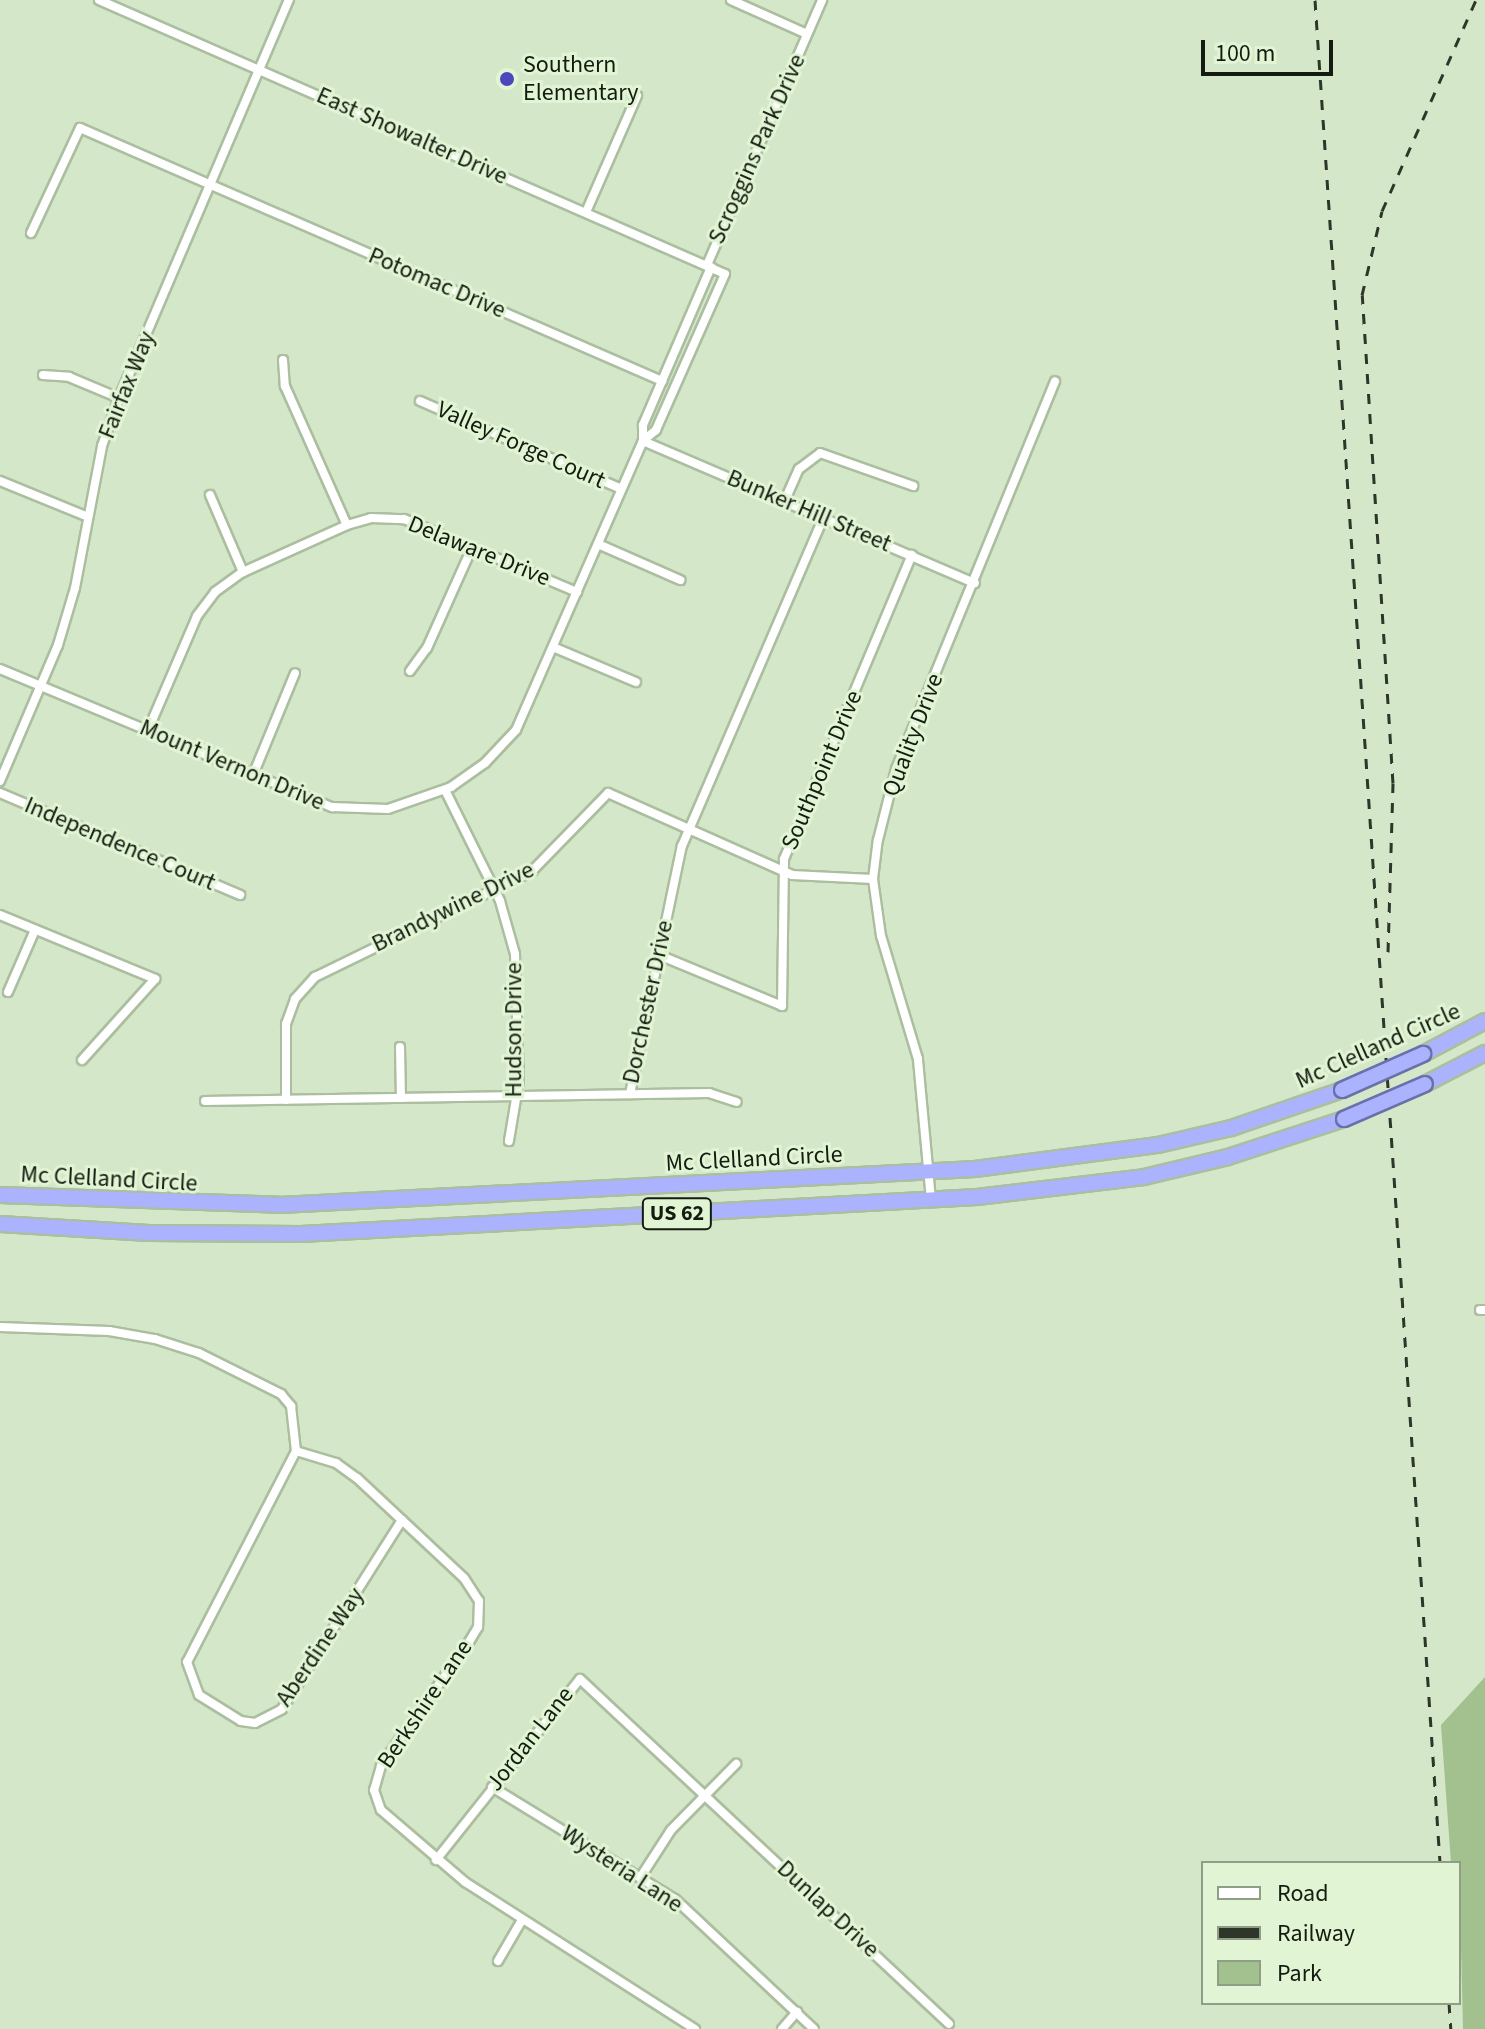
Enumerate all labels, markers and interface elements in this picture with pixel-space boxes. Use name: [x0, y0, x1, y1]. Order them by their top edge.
scale bar: [1205, 24, 1337, 74]
text: 100 m: [1215, 36, 1275, 71]
street label: Scroggins Park Drive: [702, 50, 812, 248]
place label: Southern Elementary: [523, 51, 638, 107]
marker: Southern Elementary: [498, 70, 516, 88]
street label: East Showalter Drive: [312, 81, 512, 191]
street label: Potomac Drive: [364, 241, 510, 325]
street label: Fairfax Way: [92, 327, 162, 443]
street label: Valley Forge Court: [432, 395, 610, 495]
street label: Bunker Hill Street: [723, 463, 895, 559]
street label: Delaware Drive: [404, 509, 554, 593]
street label: Quality Drive: [876, 670, 950, 800]
street label: Southpoint Drive: [775, 686, 869, 854]
street label: Mount Vernon Drive: [135, 713, 329, 817]
street label: Independence Court: [20, 791, 220, 897]
street label: Brandywine Drive: [367, 855, 539, 959]
street label: Dorchester Drive: [617, 918, 679, 1086]
street label: Hudson Drive: [500, 962, 528, 1098]
street label: Mc Clelland Circle: [1291, 997, 1465, 1095]
street label: Mc Clelland Circle: [665, 1140, 843, 1178]
street label: Mc Clelland Circle: [20, 1160, 198, 1198]
road number: US 62: [641, 1196, 713, 1232]
street label: Aberdine Way: [270, 1582, 370, 1712]
street label: Berkshire Lane: [371, 1634, 479, 1774]
street label: Jordan Lane: [480, 1681, 580, 1797]
street label: Wysteria Lane: [556, 1819, 688, 1919]
street label: Dunlap Drive: [771, 1854, 885, 1964]
legend: [1201, 1861, 1461, 2005]
text: Road: [1277, 1876, 1329, 1911]
text: Railway: [1277, 1916, 1355, 1951]
text: Park: [1277, 1956, 1322, 1991]

